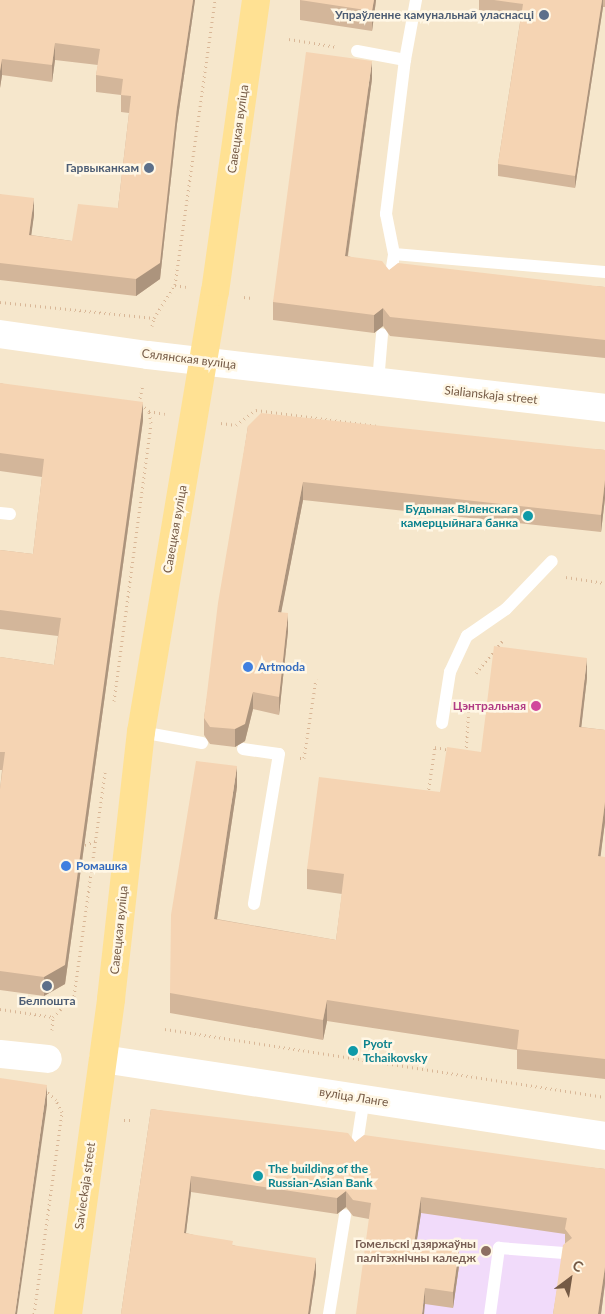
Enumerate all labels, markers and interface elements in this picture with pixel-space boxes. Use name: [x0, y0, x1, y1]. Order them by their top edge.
place label: Упраўленне камунальнай уласнасці: [335, 8, 534, 22]
marker: Упраўленне камунальнай уласнасці: [538, 9, 550, 21]
street label: Савецкая вуліца: [225, 84, 251, 174]
place label: Гарвыканкам: [66, 161, 139, 175]
marker: Гарвыканкам: [143, 162, 155, 174]
street label: Сялянская вуліца: [141, 346, 237, 372]
street label: Sialianskaja street: [444, 383, 538, 407]
street label: Савецкая вуліца: [160, 484, 190, 574]
place label: Будынак Віленскага камерцыйнага банка: [401, 502, 518, 530]
marker: Будынак Віленскага камерцыйнага банка: [522, 510, 534, 522]
place label: Artmoda: [258, 660, 305, 674]
marker: Artmoda: [242, 661, 254, 673]
place label: Цэнтральная: [453, 699, 526, 713]
marker: Цэнтральная: [530, 700, 542, 712]
place label: Ромашка: [76, 859, 127, 873]
marker: Ромашка: [60, 860, 72, 872]
street label: Савецкая вуліца: [107, 885, 131, 975]
marker: Белпошта: [41, 980, 53, 992]
place label: Белпошта: [18, 994, 76, 1008]
place label: Pyotr Tchaikovsky: [363, 1037, 427, 1065]
marker: Pyotr Tchaikovsky: [347, 1045, 359, 1057]
street label: вуліца Ланге: [318, 1084, 390, 1110]
street label: Savieckaja street: [72, 1141, 98, 1231]
place label: The building of the Russian-Asian Bank: [268, 1162, 373, 1190]
marker: The building of the Russian-Asian Bank: [252, 1170, 264, 1182]
place label: Гомельскі дзяржаўны палітэхнічны каледж: [355, 1237, 476, 1265]
marker: Гомельскі дзяржаўны палітэхнічны каледж: [480, 1245, 492, 1257]
north arrow: [545, 1254, 595, 1304]
text: С: [570, 1256, 586, 1275]

